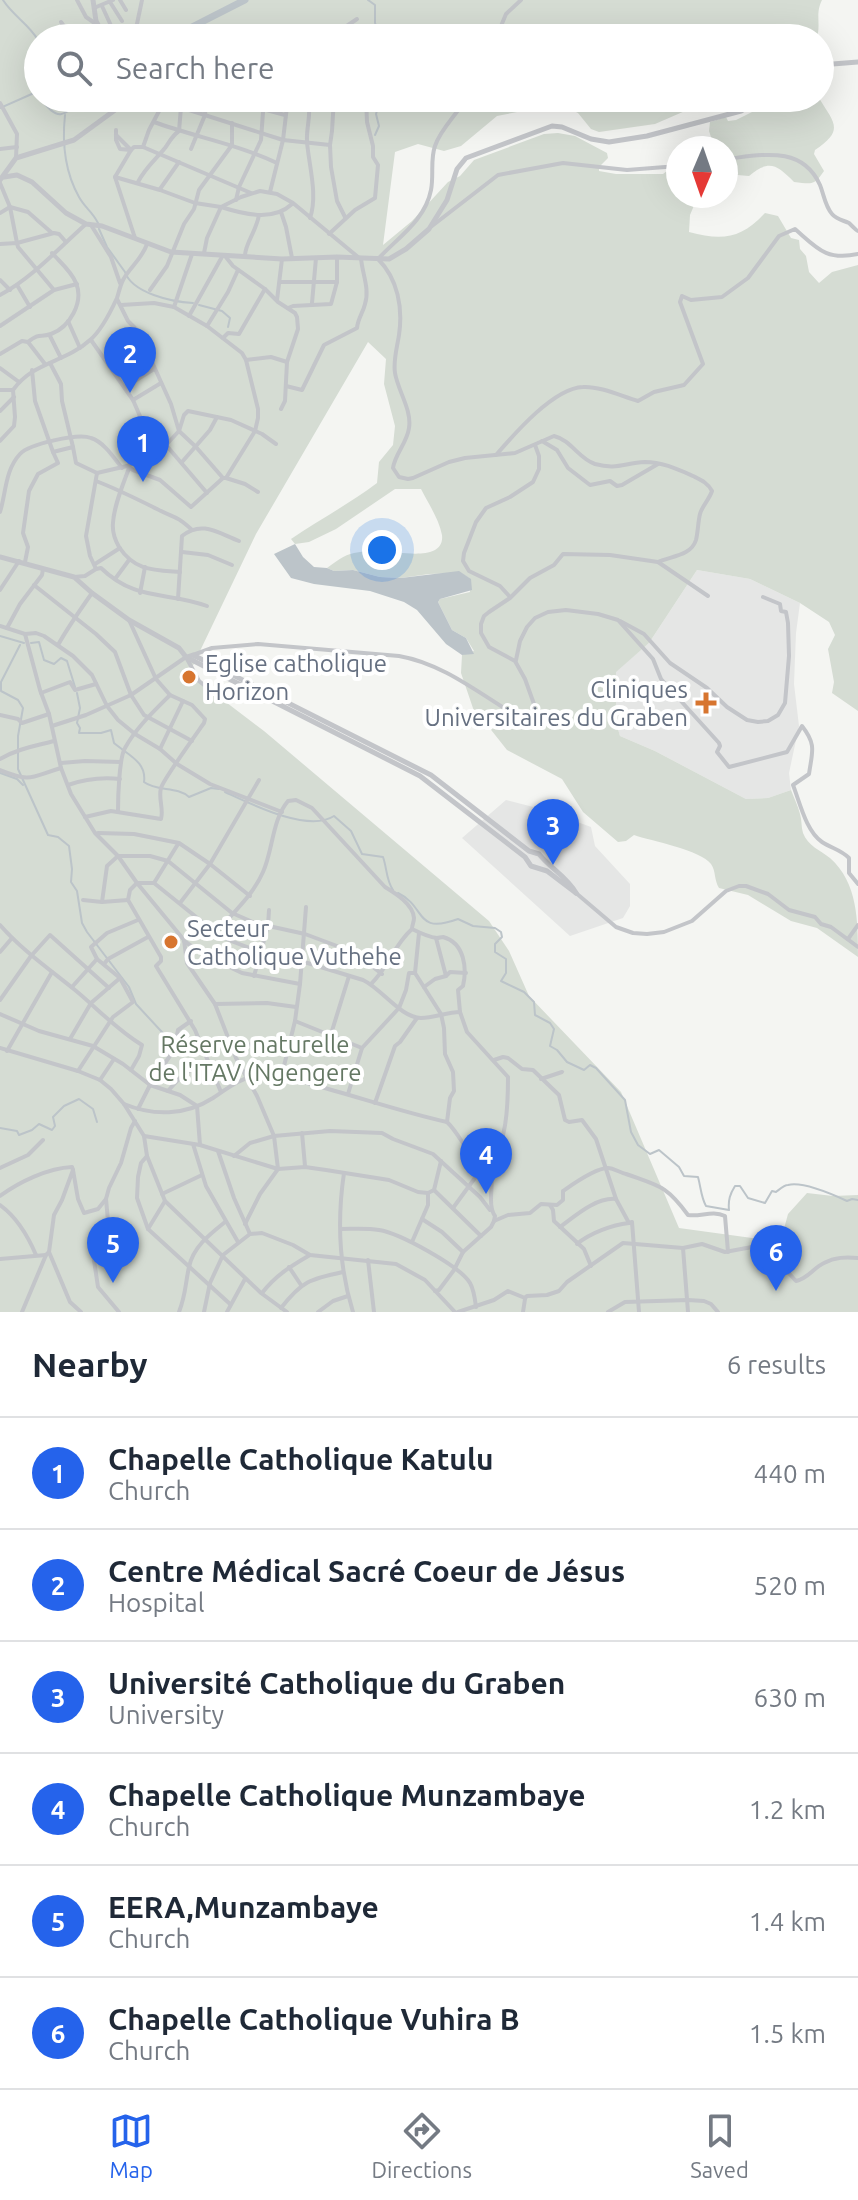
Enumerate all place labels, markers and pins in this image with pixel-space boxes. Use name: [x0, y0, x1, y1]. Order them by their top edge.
pin: 2: [104, 327, 156, 393]
pin: 1: [117, 416, 169, 482]
place label: Eglise catholique Horizon: [205, 650, 387, 705]
marker: Eglise catholique Horizon: [180, 668, 198, 686]
place label: Cliniques Universitaires du Graben: [425, 676, 688, 731]
marker: Cliniques Universitaires du Graben: [695, 692, 717, 714]
pin: 3: [527, 799, 579, 865]
place label: Secteur Catholique Vuthehe: [187, 915, 402, 970]
marker: Secteur Catholique Vuthehe: [162, 933, 180, 951]
pin: 4: [460, 1128, 512, 1194]
pin: 5: [87, 1217, 139, 1283]
pin: 6: [750, 1225, 802, 1291]

